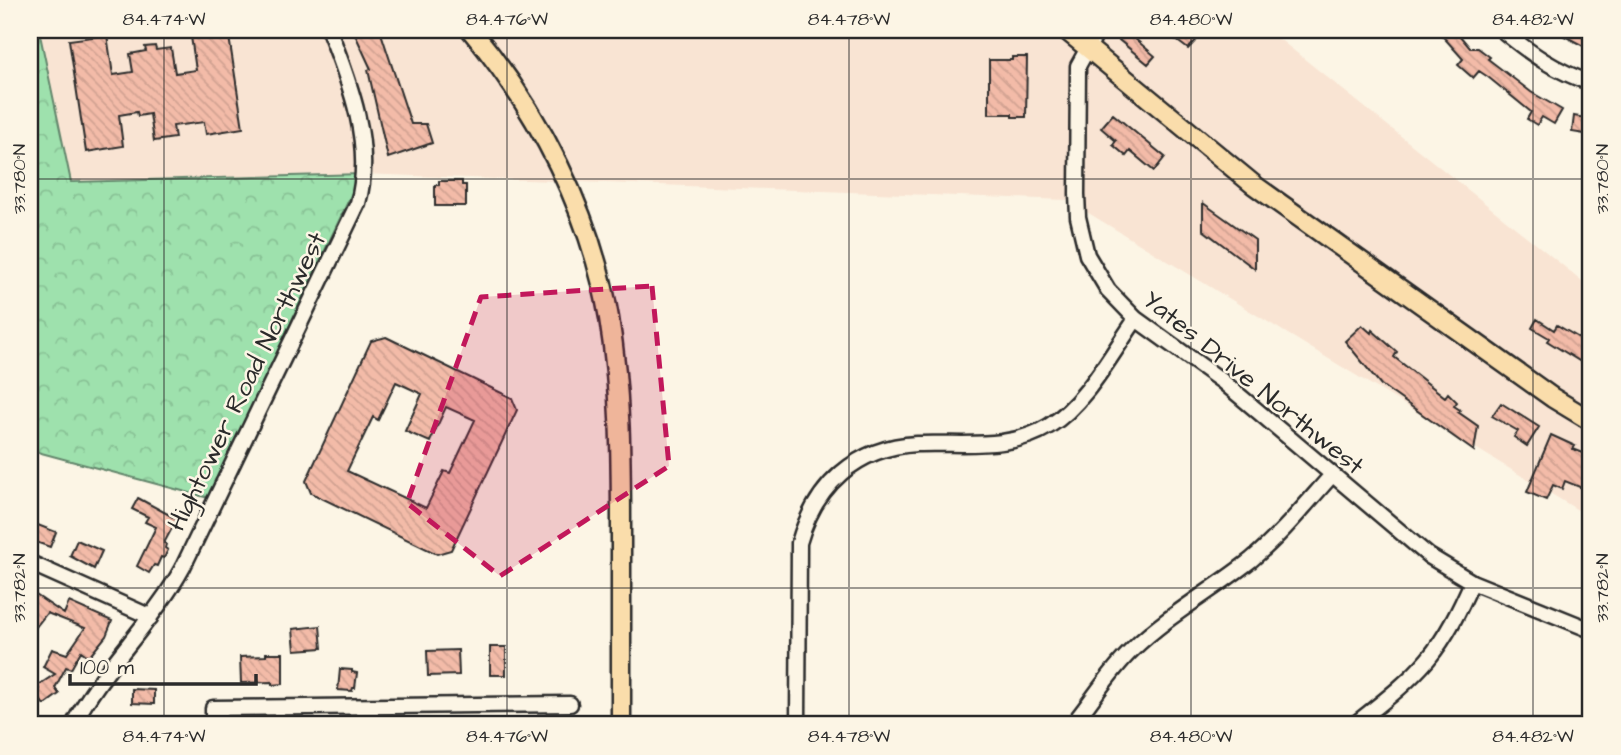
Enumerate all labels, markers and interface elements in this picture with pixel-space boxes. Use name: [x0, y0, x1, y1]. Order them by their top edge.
text: 84.474°W: [123, 7, 206, 32]
text: 84.476°W: [466, 7, 548, 32]
text: 84.478°W: [808, 7, 890, 32]
text: 84.480°W: [1150, 7, 1232, 32]
text: 84.482°W: [1492, 7, 1574, 32]
text: 33.780°N: [7, 144, 32, 214]
text: 33.780°N: [1590, 144, 1615, 214]
street label: Hightower Road Northwest: [159, 226, 337, 538]
street label: Yates Drive Northwest: [1135, 282, 1372, 484]
text: 33.782°N: [7, 553, 32, 623]
text: 33.782°N: [1590, 553, 1615, 623]
scale bar: [70, 643, 256, 687]
text: 100 m: [80, 653, 135, 682]
text: 84.474°W: [123, 724, 206, 749]
text: 84.476°W: [466, 724, 548, 749]
text: 84.478°W: [808, 724, 890, 749]
text: 84.480°W: [1150, 724, 1232, 749]
text: 84.482°W: [1492, 724, 1574, 749]

